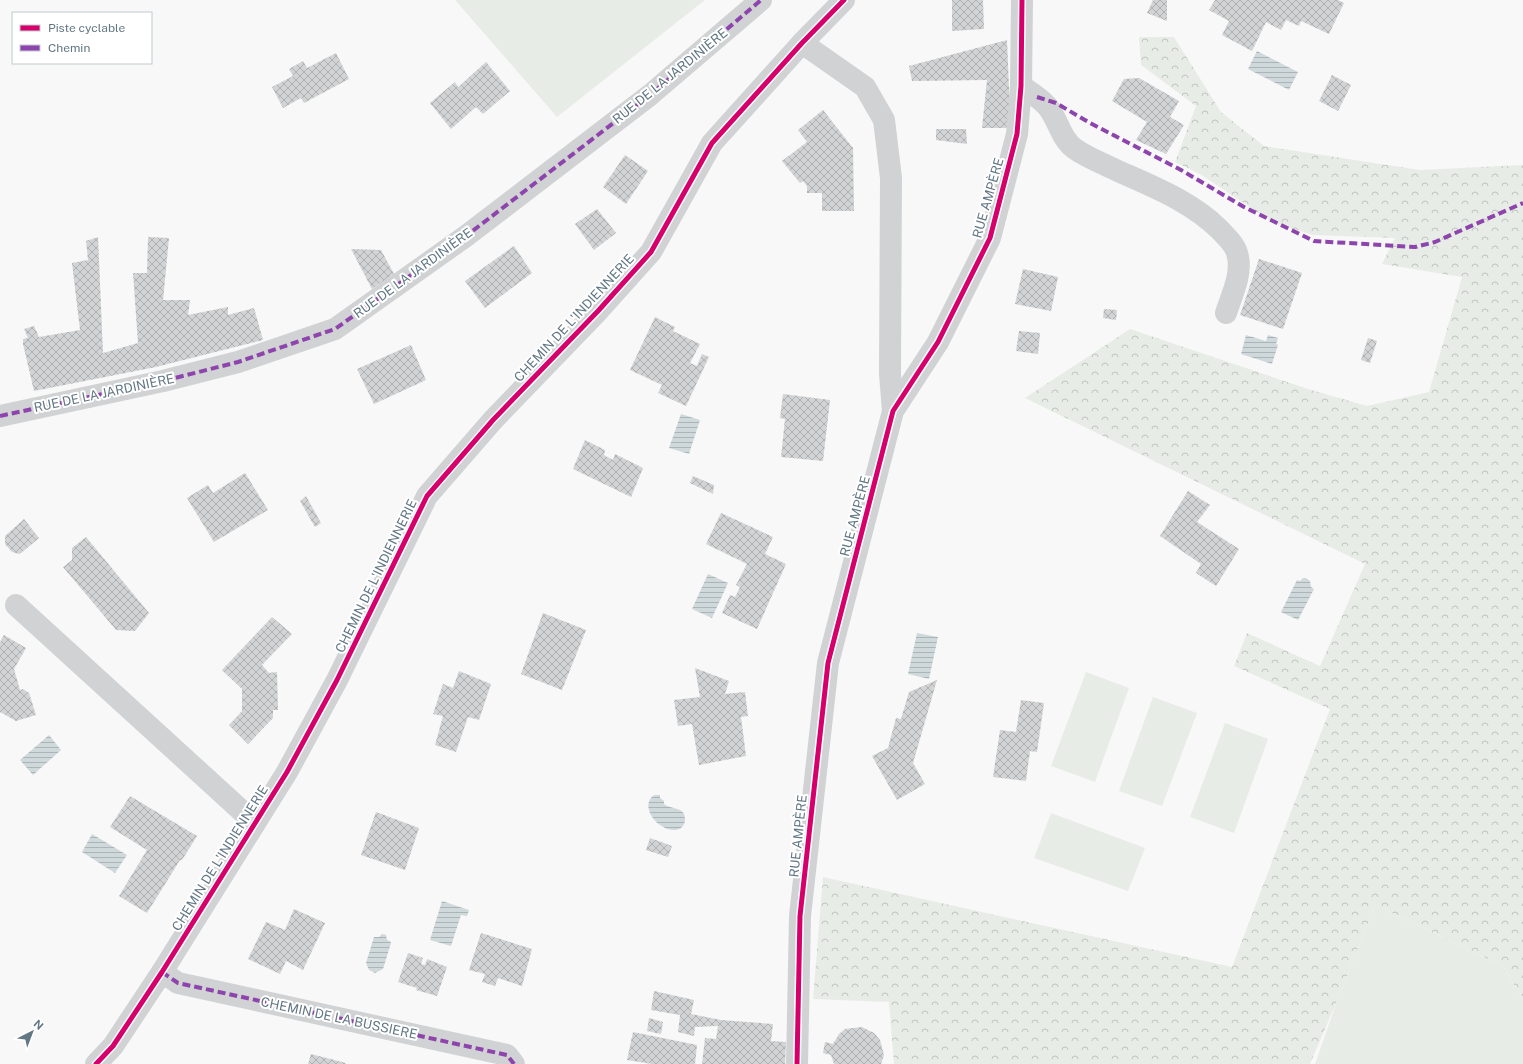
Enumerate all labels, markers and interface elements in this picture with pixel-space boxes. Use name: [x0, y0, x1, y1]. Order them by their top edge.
legend: [12, 12, 152, 64]
text: Piste cyclable: [48, 21, 125, 35]
street label: RUE DE LA JARDINIÈRE: [609, 24, 730, 127]
text: Chemin: [48, 41, 90, 55]
street label: RUE AMPÈRE: [968, 156, 1007, 240]
street label: RUE DE LA JARDINIÈRE: [350, 224, 475, 321]
street label: CHEMIN DE L'INDIENNERIE: [511, 251, 637, 385]
street label: RUE DE LA JARDINIÈRE: [32, 370, 176, 415]
street label: RUE AMPÈRE: [836, 474, 873, 558]
street label: CHEMIN DE L'INDIENNERIE: [332, 497, 420, 655]
street label: CHEMIN DE L'INDIENNERIE: [169, 782, 271, 934]
street label: RUE AMPÈRE: [785, 794, 810, 878]
street label: CHEMIN DE LA BUSSIERE: [259, 994, 419, 1042]
north arrow: [12, 1012, 52, 1052]
text: N: [31, 1017, 46, 1032]

